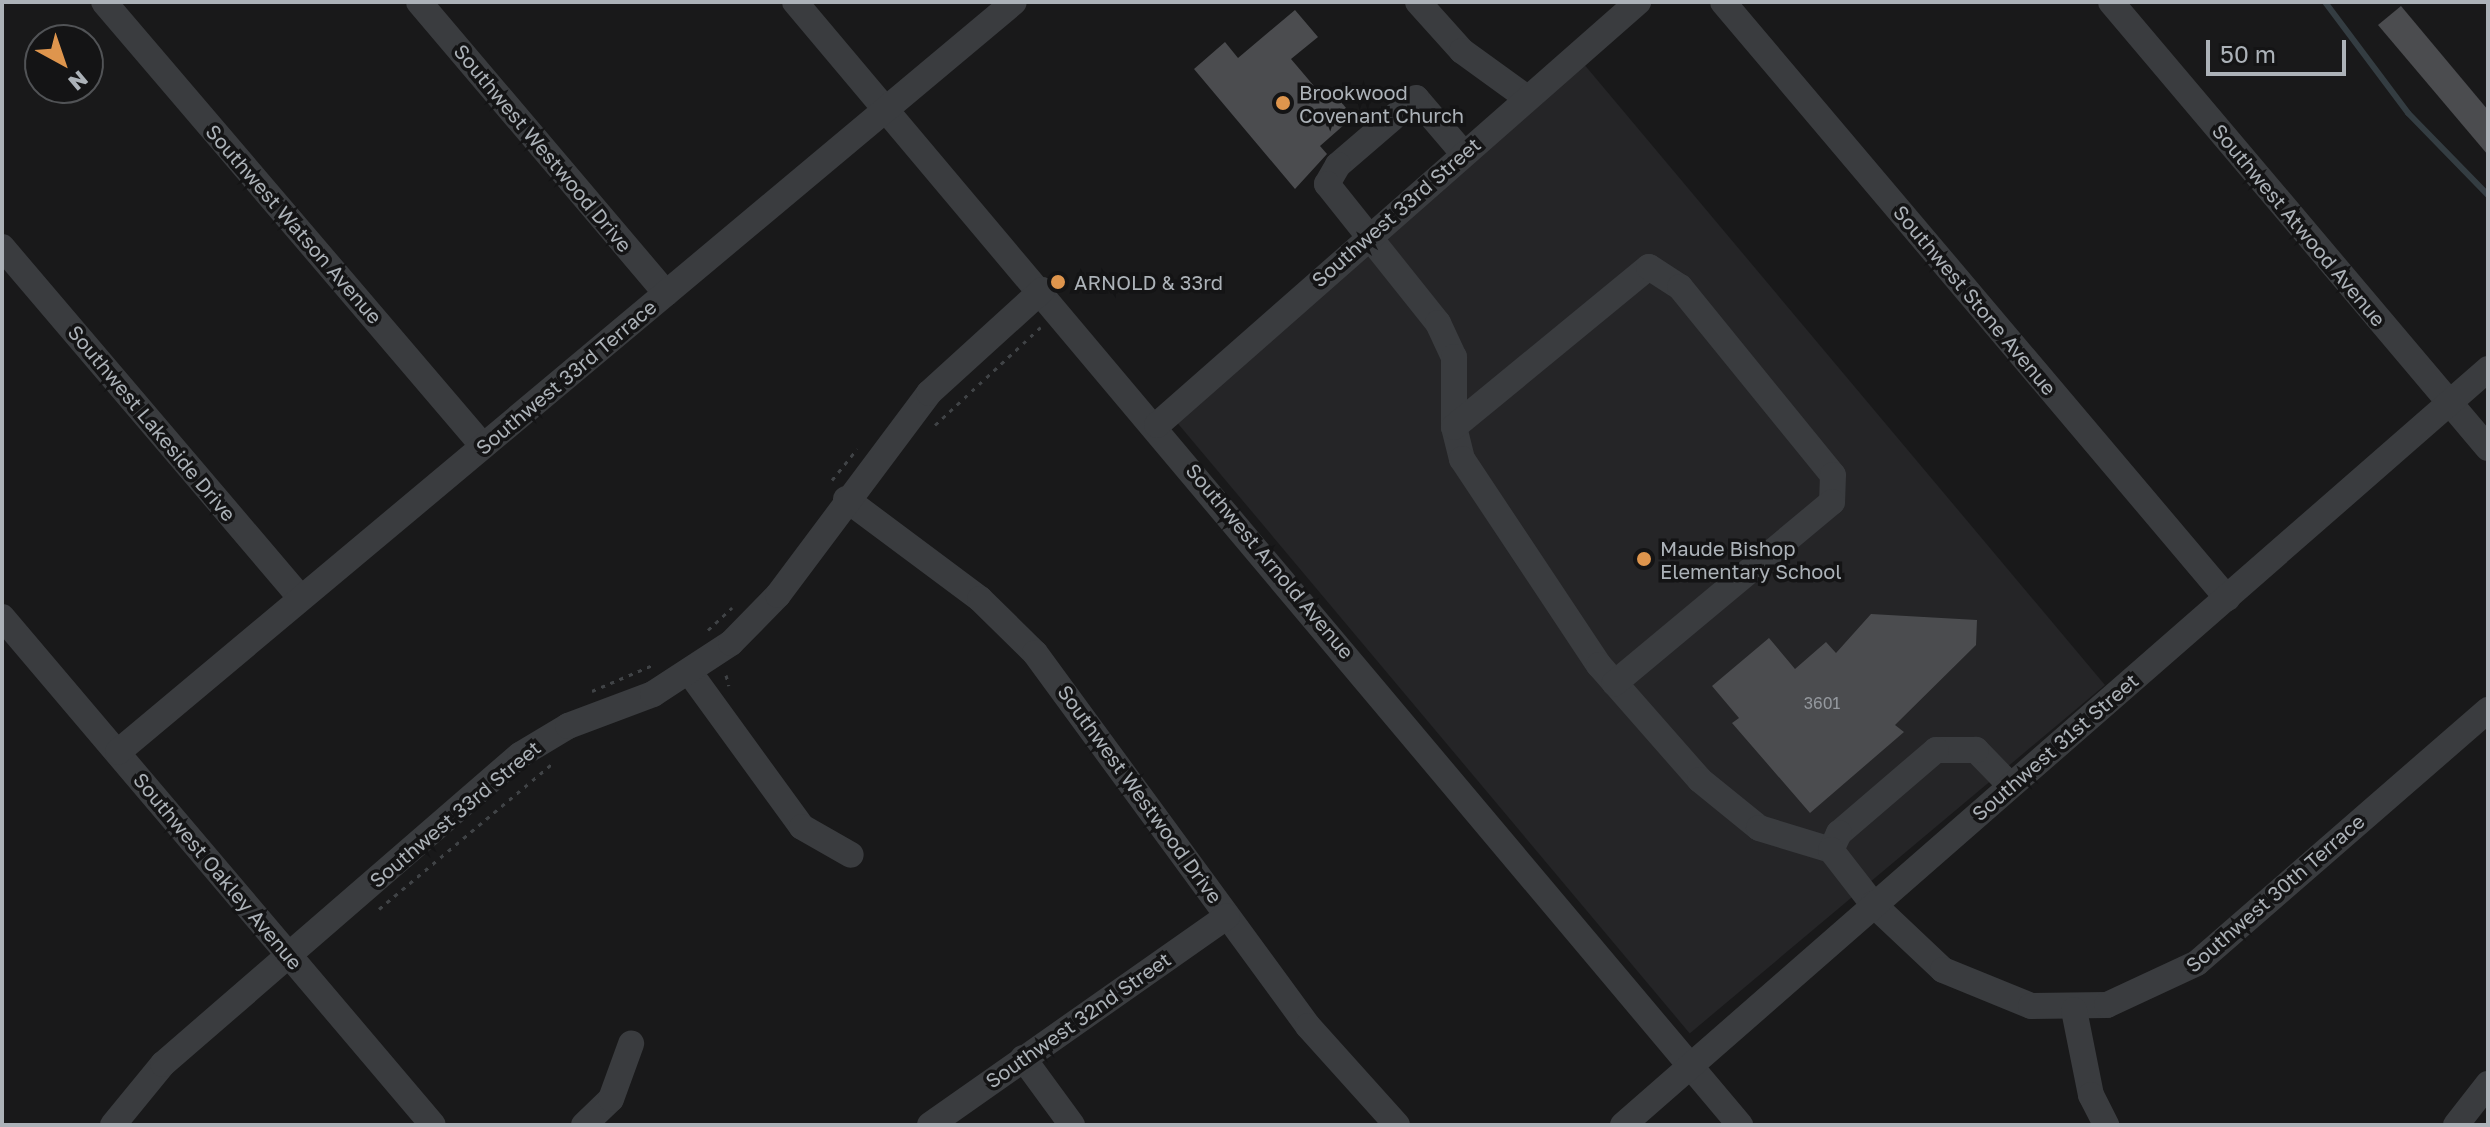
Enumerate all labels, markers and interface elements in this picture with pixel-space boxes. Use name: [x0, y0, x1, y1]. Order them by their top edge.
north arrow: [24, 24, 104, 104]
scale bar: [2210, 24, 2350, 74]
street label: Southwest Westwood Drive: [449, 39, 637, 257]
text: 50 m: [2220, 39, 2276, 68]
text: N: [63, 66, 94, 97]
place label: Brookwood Covenant Church: [1299, 80, 1464, 127]
marker: Brookwood Covenant Church: [1274, 94, 1292, 112]
street label: Southwest Watson Avenue: [201, 119, 387, 329]
street label: Southwest Atwood Avenue: [2207, 119, 2391, 331]
street label: Southwest 33rd Street: [1307, 132, 1485, 292]
street label: Southwest Stone Avenue: [1889, 200, 2061, 400]
place label: ARNOLD & 33rd: [1074, 270, 1223, 294]
marker: ARNOLD & 33rd: [1049, 273, 1067, 291]
street label: Southwest 33rd Terrace: [471, 295, 661, 459]
street label: Southwest Lakeside Drive: [63, 320, 241, 526]
street label: Southwest Arnold Avenue: [1181, 458, 1359, 664]
place label: Maude Bishop Elementary School: [1660, 536, 1842, 583]
marker: Maude Bishop Elementary School: [1635, 550, 1653, 568]
street label: Southwest 31st Street: [1967, 668, 2143, 826]
street label: Southwest Westwood Drive: [1053, 680, 1227, 908]
house number: 3601: [1804, 693, 1840, 713]
street label: Southwest 33rd Street: [365, 735, 545, 893]
street label: Southwest Oakley Avenue: [129, 768, 307, 974]
street label: Southwest 30th Terrace: [2181, 809, 2369, 977]
street label: Southwest 32nd Street: [981, 947, 1175, 1093]

